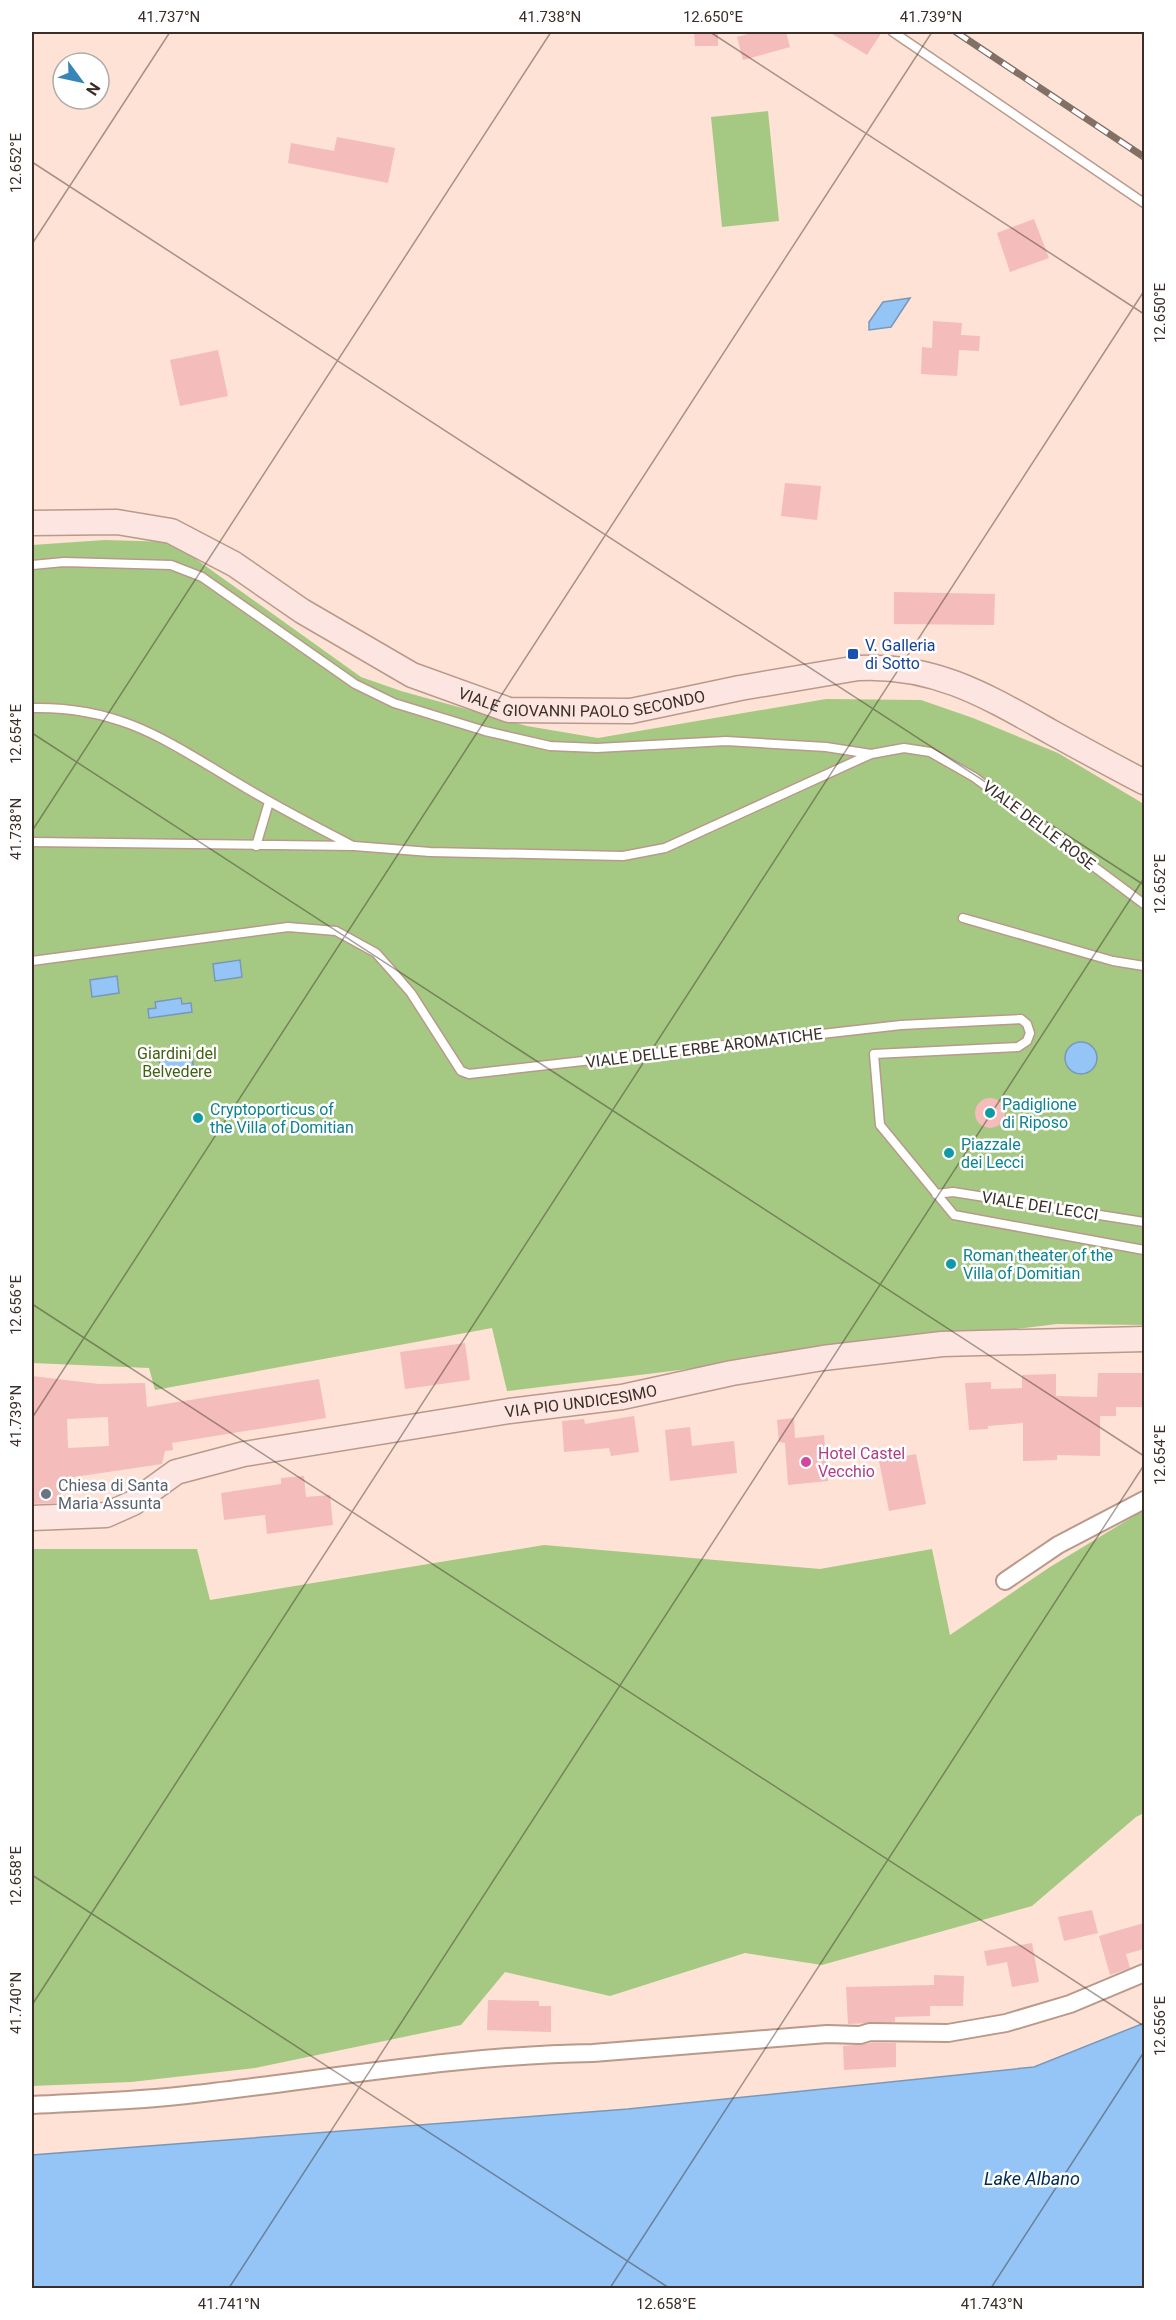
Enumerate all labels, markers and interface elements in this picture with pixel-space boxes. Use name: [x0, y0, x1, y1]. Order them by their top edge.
text: 41.737°N: [138, 8, 200, 26]
text: 41.738°N: [519, 8, 581, 26]
text: 12.650°E: [683, 8, 744, 26]
text: 41.739°N: [900, 8, 962, 26]
north arrow: [51, 51, 111, 111]
text: N: [82, 79, 104, 99]
text: 12.652°E: [7, 132, 25, 193]
text: 12.650°E: [1151, 282, 1169, 343]
place label: V. Galleria di Sotto: [865, 636, 936, 673]
marker: V. Galleria di Sotto: [846, 647, 860, 661]
street label: VIALE GIOVANNI PAOLO SECONDO: [456, 683, 707, 721]
text: 12.654°E: [7, 703, 25, 764]
street label: VIALE DELLE ROSE: [979, 776, 1099, 874]
text: 41.738°N: [7, 798, 25, 860]
text: 12.652°E: [1151, 853, 1169, 914]
street label: VIALE DELLE ERBE AROMATICHE: [585, 1024, 823, 1072]
park label: Giardini del Belvedere: [137, 1044, 217, 1081]
place label: Padiglione di Riposo: [1002, 1095, 1077, 1132]
place label: Cryptoporticus of the Villa of Domitian: [210, 1100, 354, 1137]
marker: Padiglione di Riposo: [983, 1106, 997, 1120]
marker: Cryptoporticus of the Villa of Domitian: [191, 1111, 205, 1125]
place label: Piazzale dei Lecci: [961, 1135, 1024, 1172]
marker: Piazzale dei Lecci: [942, 1146, 956, 1160]
street label: VIALE DEI LECCI: [980, 1187, 1100, 1225]
place label: Roman theater of the Villa of Domitian: [963, 1246, 1113, 1283]
marker: Roman theater of the Villa of Domitian: [944, 1257, 958, 1271]
text: 12.656°E: [7, 1274, 25, 1335]
street label: VIA PIO UNDICESIMO: [504, 1380, 659, 1421]
text: 41.739°N: [7, 1385, 25, 1447]
text: 12.654°E: [1151, 1424, 1169, 1485]
place label: Hotel Castel Vecchio: [818, 1444, 905, 1481]
marker: Hotel Castel Vecchio: [799, 1455, 813, 1469]
place label: Chiesa di Santa Maria Assunta: [58, 1476, 168, 1513]
marker: Chiesa di Santa Maria Assunta: [39, 1487, 53, 1501]
text: 12.658°E: [7, 1845, 25, 1906]
text: 41.740°N: [7, 1972, 25, 2034]
text: 12.656°E: [1151, 1995, 1169, 2056]
water label: Lake Albano: [984, 2168, 1080, 2189]
text: 41.741°N: [198, 2295, 260, 2313]
text: 12.658°E: [636, 2295, 697, 2313]
text: 41.743°N: [961, 2295, 1023, 2313]

